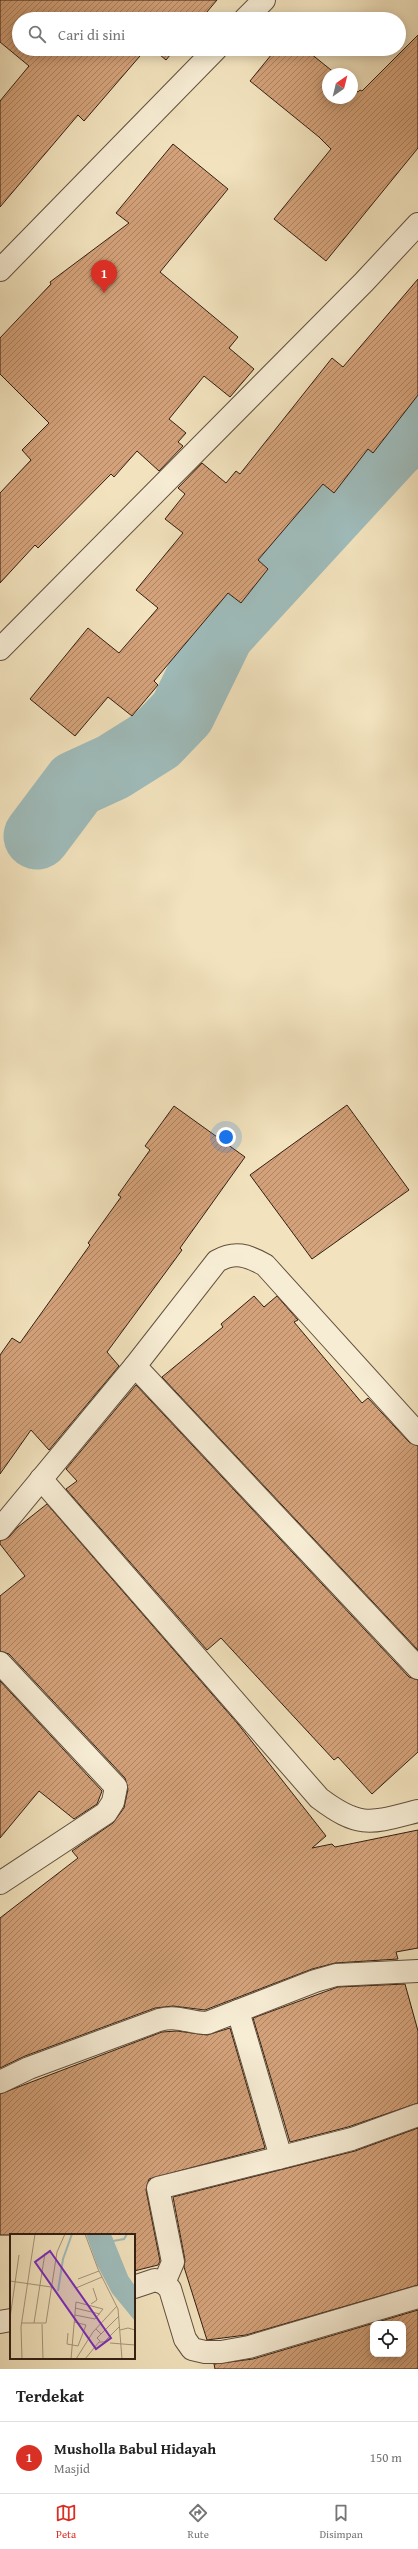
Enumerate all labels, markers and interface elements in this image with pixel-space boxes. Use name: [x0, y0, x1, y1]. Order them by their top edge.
search box: [12, 12, 406, 56]
icon: search: [26, 23, 48, 45]
text: Cari di sini: [58, 24, 125, 45]
north arrow: [322, 68, 358, 104]
pin: 1: [91, 260, 117, 293]
your location: [216, 1127, 236, 1147]
inset map: [10, 2234, 135, 2359]
map controls: [370, 2321, 406, 2357]
button: locate: [370, 2321, 406, 2357]
text: Terdekat: [16, 2383, 84, 2408]
text: Musholla Babul Hidayah: [54, 2438, 216, 2459]
text: 1: [26, 2448, 32, 2467]
text: 150 m: [370, 2448, 402, 2467]
text: Masjid: [54, 2459, 90, 2478]
tab: Peta: [55, 2502, 77, 2542]
tab: Rute: [187, 2502, 209, 2542]
tab: Disimpan: [319, 2502, 363, 2542]

